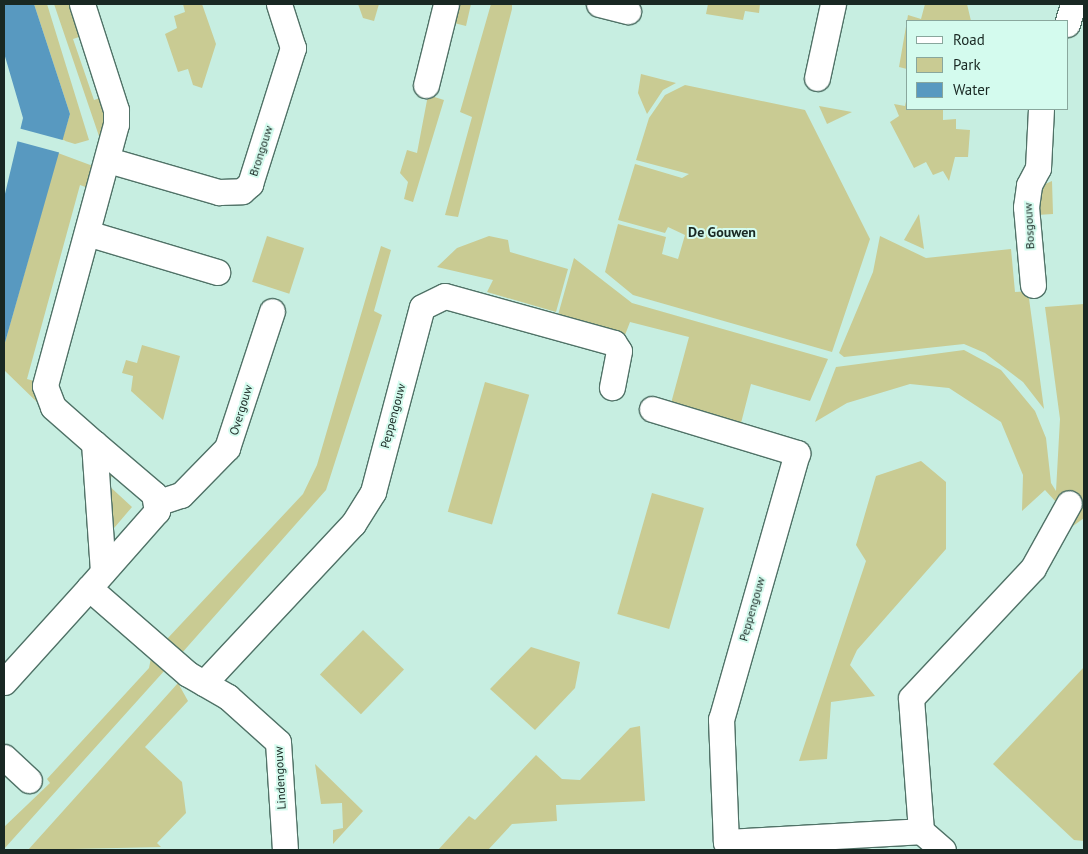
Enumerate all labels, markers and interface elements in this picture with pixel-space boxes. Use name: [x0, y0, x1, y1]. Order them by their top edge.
legend: [906, 20, 1068, 110]
text: Road: [953, 30, 985, 49]
text: Park: [953, 55, 981, 74]
text: Water: [953, 80, 990, 99]
street label: Brongouw: [246, 124, 276, 178]
street label: Bosgouw: [1021, 202, 1037, 250]
district label: De Gouwen: [688, 224, 756, 240]
street label: Peppengouw: [377, 382, 409, 450]
street label: Overgouw: [227, 383, 255, 437]
street label: Peppengouw: [736, 575, 768, 643]
street label: Lindengouw: [271, 746, 289, 810]

